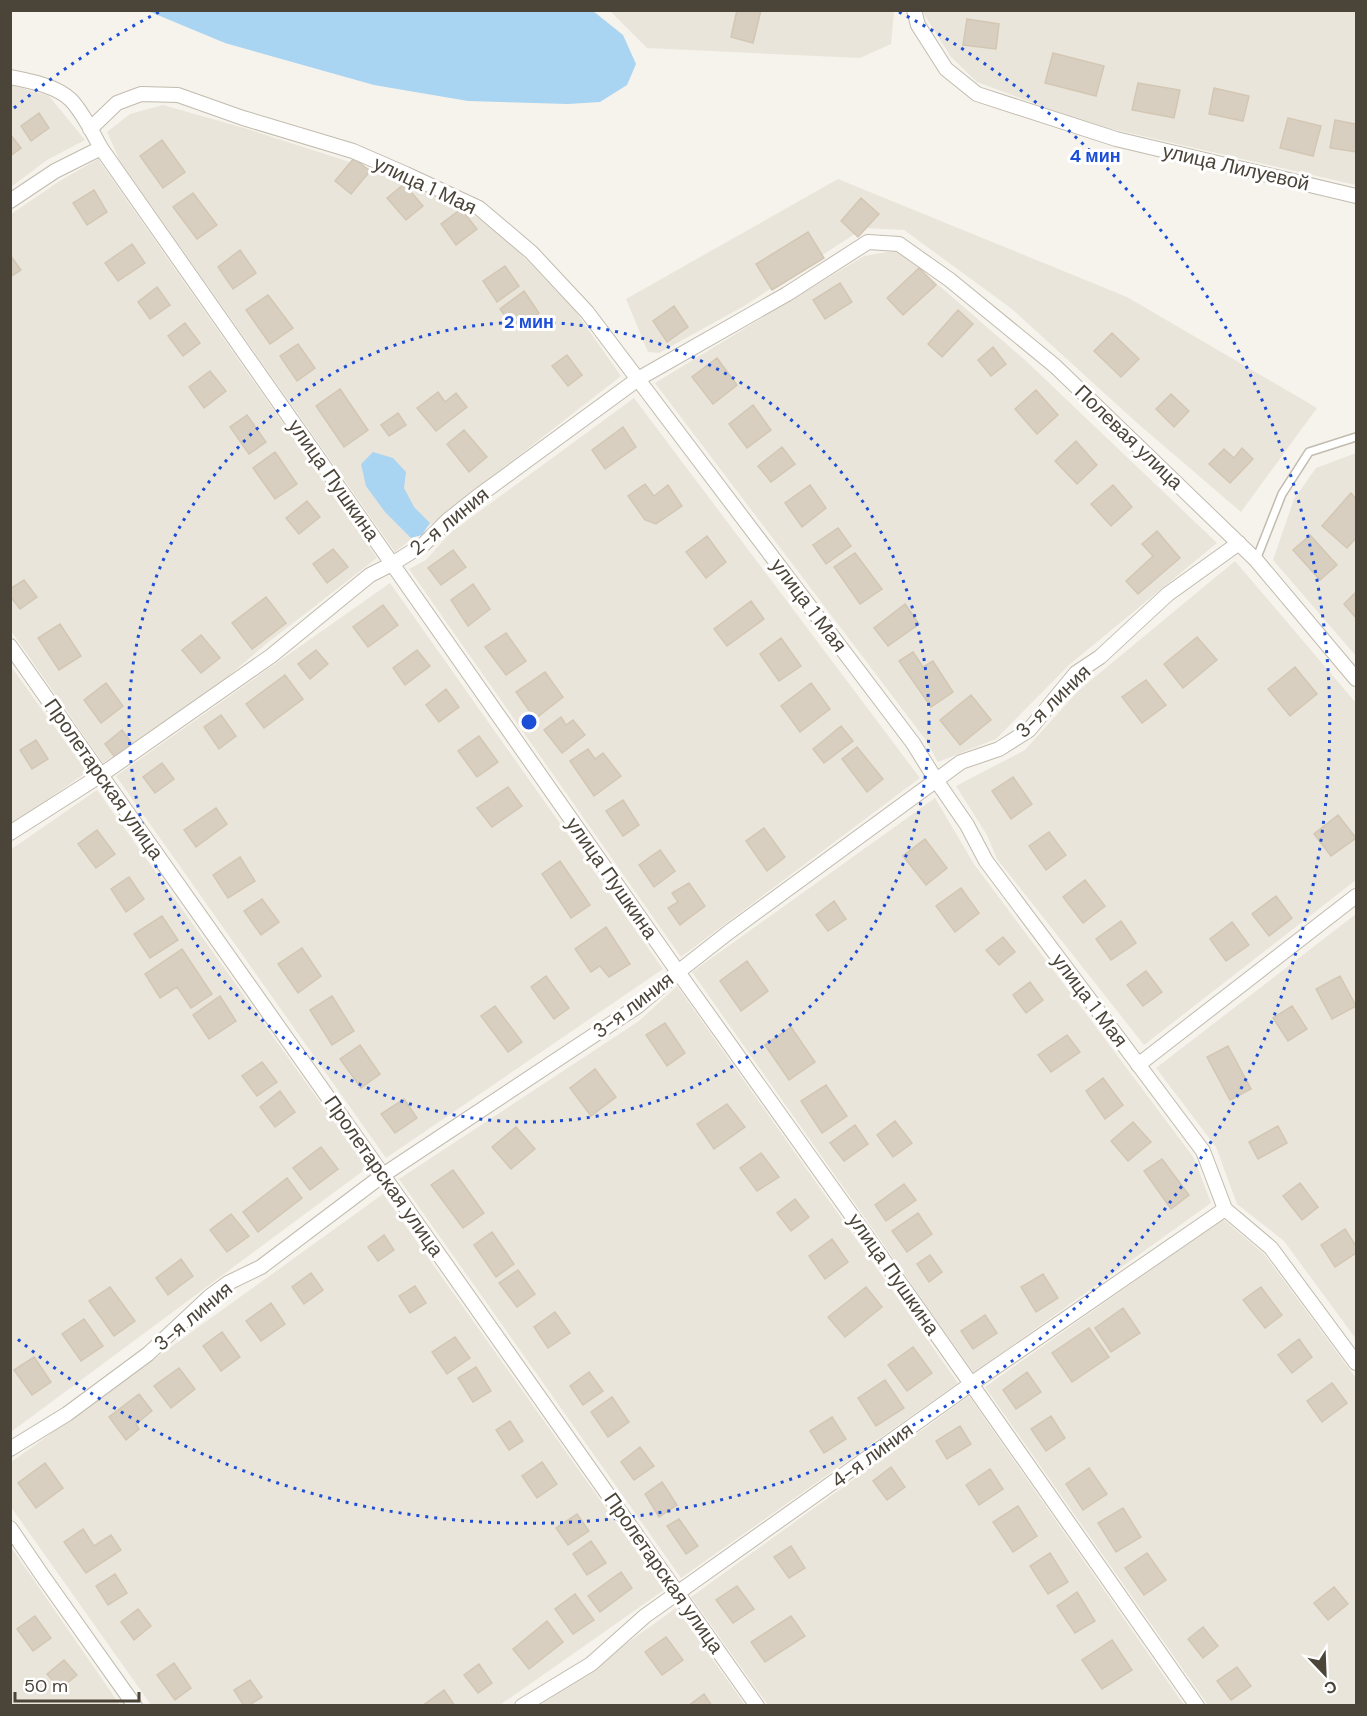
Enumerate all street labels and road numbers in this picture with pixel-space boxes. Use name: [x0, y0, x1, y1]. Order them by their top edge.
street label: улица Лилуевой: [1160, 137, 1312, 197]
street label: улица 1 Мая: [369, 150, 481, 220]
street label: Полевая улица: [1069, 379, 1189, 496]
street label: улица Пушкина: [282, 414, 386, 547]
street label: 2-я линия: [404, 481, 494, 561]
street label: улица 1 Мая: [765, 553, 853, 657]
street label: 3-я линия: [1010, 659, 1096, 743]
street label: Пролетарская улица: [39, 693, 170, 865]
street label: улица Пушкина: [560, 812, 664, 945]
street label: улица 1 Мая: [1046, 948, 1134, 1052]
street label: 3-я линия: [587, 966, 679, 1044]
street label: Пролетарская улица: [319, 1090, 450, 1262]
street label: улица Пушкина: [842, 1208, 946, 1341]
street label: 3-я линия: [148, 1276, 238, 1356]
street label: 4-я линия: [826, 1417, 918, 1493]
street label: Пролетарская улица: [599, 1487, 730, 1659]

